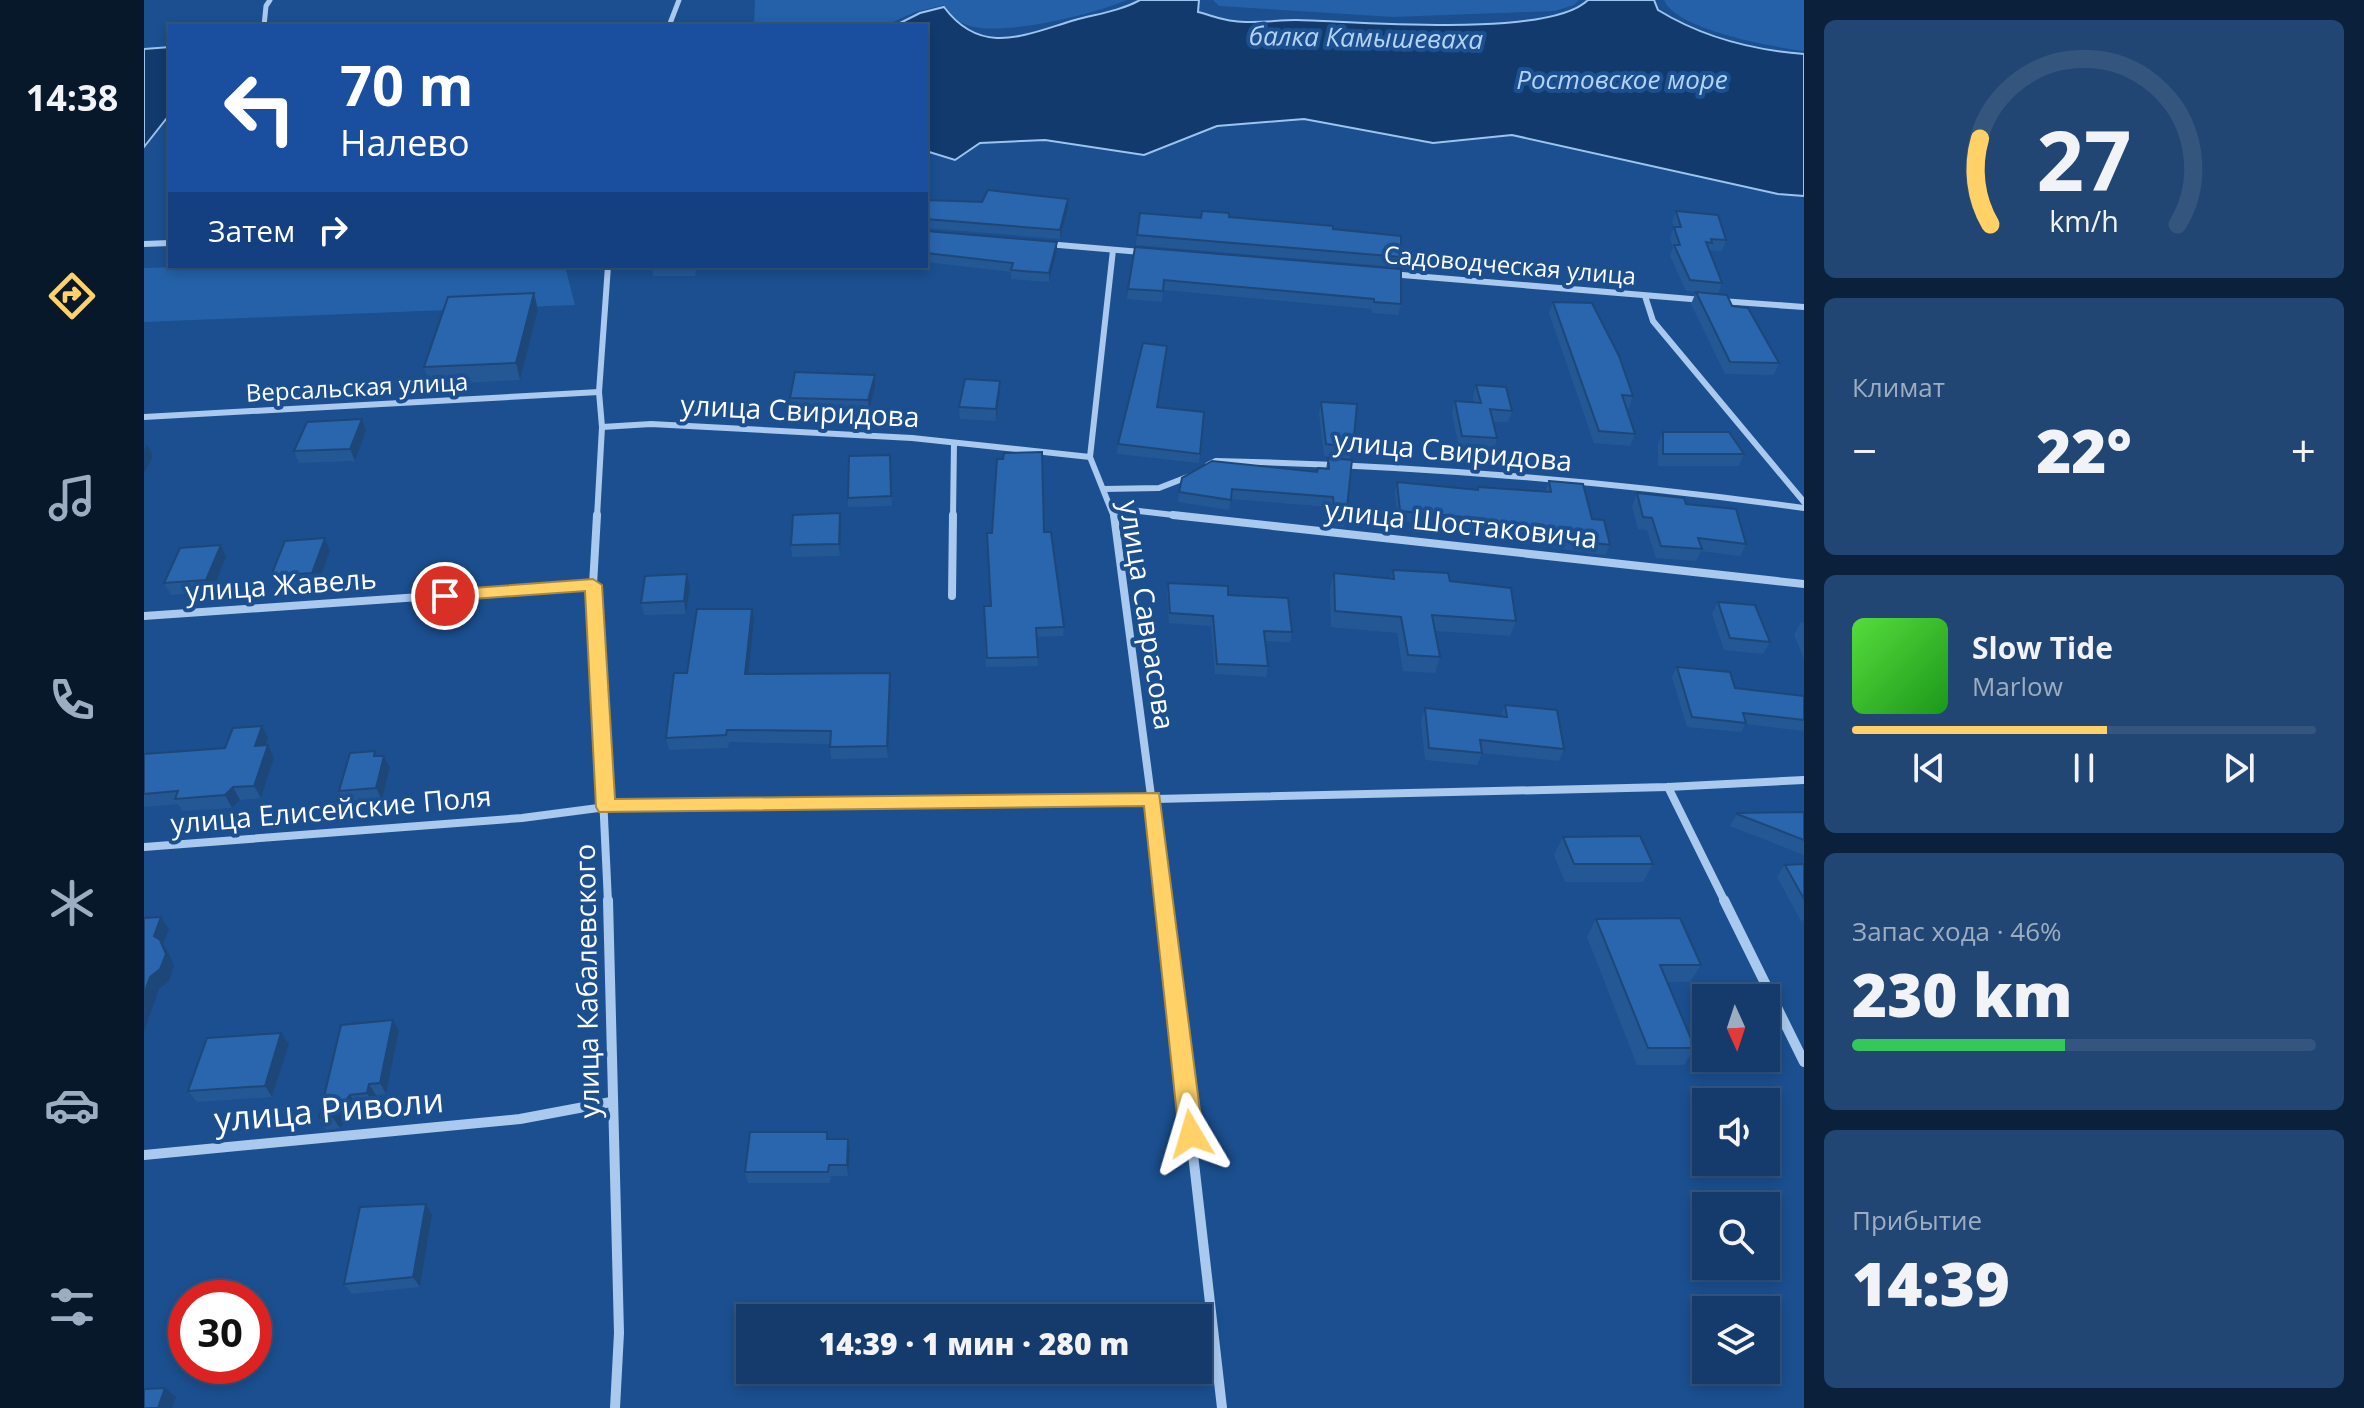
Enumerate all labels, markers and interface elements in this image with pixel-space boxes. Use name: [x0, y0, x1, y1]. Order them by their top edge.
water label: балка Камышеваха: [1249, 17, 1484, 57]
text: 70 m: [340, 46, 474, 122]
icon: left: [208, 56, 312, 160]
water label: Ростовское море: [1516, 61, 1728, 97]
text: 14:38: [26, 73, 118, 122]
text: 27: [2036, 101, 2132, 214]
text: Налево: [340, 118, 470, 167]
text: km/h: [2049, 201, 2119, 240]
icon: right: [311, 208, 355, 252]
text: Затем: [208, 210, 295, 251]
street label: Садоводческая улица: [1383, 237, 1638, 292]
icon: directions: [44, 268, 100, 324]
street label: Версальская улица: [245, 364, 469, 409]
text: Климат: [1852, 369, 1945, 405]
street label: улица Свиридова: [680, 385, 920, 435]
text: 22°: [2036, 409, 2132, 491]
text: −: [1852, 420, 1877, 480]
text: +: [2291, 420, 2316, 480]
street label: улица Свиридова: [1332, 421, 1574, 479]
icon: music: [44, 470, 100, 526]
street label: улица Шостаковича: [1323, 490, 1599, 556]
street label: улица Саврасова: [1111, 497, 1185, 732]
street label: улица Жавель: [184, 558, 378, 610]
pin: [411, 562, 479, 630]
icon: arrive: [423, 574, 467, 618]
text: Slow Tide: [1972, 627, 2113, 668]
text: Marlow: [1972, 668, 2063, 704]
icon: phone: [44, 672, 100, 728]
icon: previous: [1907, 746, 1951, 790]
icon: pause: [2062, 746, 2106, 790]
icon: next: [2217, 746, 2261, 790]
street label: улица Елисейские Поля: [169, 776, 493, 842]
street label: улица Кабалевского: [565, 843, 607, 1119]
icon: climate: [44, 875, 100, 931]
text: Запас хода · 46%: [1852, 913, 2062, 949]
text: 230 km: [1852, 953, 2073, 1035]
north arrow: [1692, 984, 1780, 1072]
map controls: [1692, 984, 1780, 1384]
street label: улица Риволи: [212, 1076, 446, 1142]
icon: car: [44, 1077, 100, 1133]
button: sound: [1692, 1088, 1780, 1176]
position arrow: [1149, 1092, 1233, 1176]
button: search: [1692, 1192, 1780, 1280]
text: Прибытие: [1852, 1202, 1982, 1238]
text: 14:39: [1852, 1242, 2010, 1324]
icon: filters: [44, 1279, 100, 1335]
speed limit sign: 30: [168, 1280, 272, 1384]
button: layers: [1692, 1296, 1780, 1384]
text: 14:39 · 1 мин · 280 m: [819, 1323, 1129, 1364]

